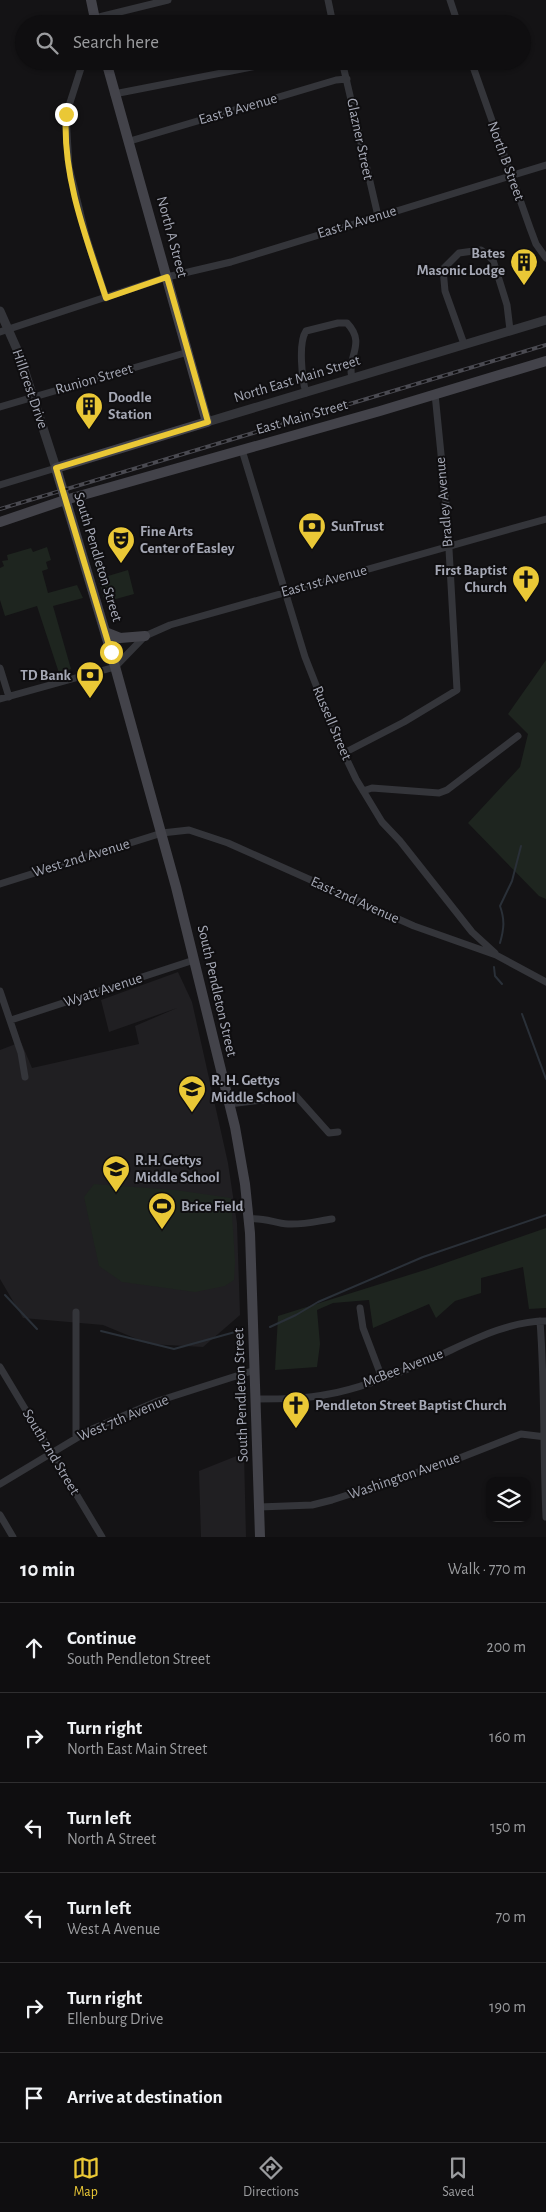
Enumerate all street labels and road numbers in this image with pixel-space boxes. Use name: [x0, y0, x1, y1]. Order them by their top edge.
street label: East B Avenue: [197, 91, 279, 127]
street label: Glazner Street: [344, 97, 376, 181]
street label: North B Street: [485, 119, 527, 203]
street label: North A Street: [154, 195, 190, 279]
street label: East A Avenue: [316, 203, 398, 241]
street label: Hillcrest Drive: [9, 347, 51, 431]
street label: North East Main Street: [232, 353, 362, 405]
street label: Runion Street: [54, 361, 135, 397]
street label: East Main Street: [255, 397, 350, 437]
street label: Bradley Avenue: [433, 456, 455, 548]
street label: South Pendleton Street: [71, 491, 125, 624]
street label: East 1st Avenue: [279, 562, 369, 600]
street label: Russell Street: [310, 684, 354, 762]
street label: West 2nd Avenue: [31, 836, 132, 880]
street label: East 2nd Avenue: [308, 874, 402, 926]
street label: South Pendleton Street: [195, 924, 239, 1058]
street label: Wyatt Avenue: [62, 970, 144, 1010]
street label: South Pendleton Street: [231, 1327, 251, 1462]
street label: McBee Avenue: [361, 1346, 445, 1390]
street label: West 7th Avenue: [75, 1392, 171, 1444]
street label: South 2nd Street: [20, 1407, 83, 1498]
street label: Washington Avenue: [346, 1450, 462, 1502]

